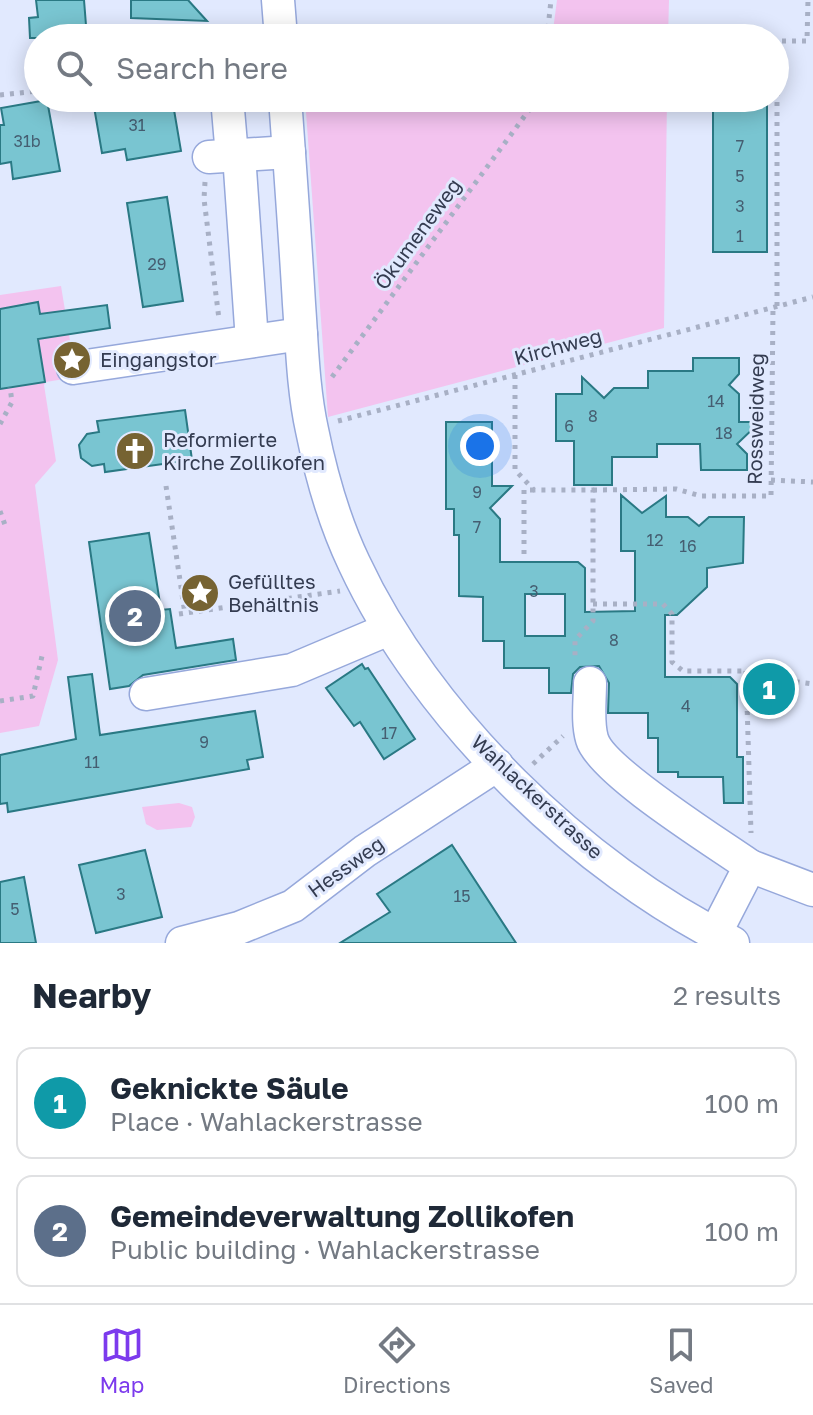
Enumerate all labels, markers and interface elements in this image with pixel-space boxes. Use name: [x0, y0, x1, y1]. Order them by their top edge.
search box: [24, 24, 789, 112]
icon: search: [52, 46, 96, 90]
text: Search here: [116, 50, 288, 86]
house number: 31: [128, 115, 146, 135]
house number: 31b: [14, 131, 41, 151]
house number: 7: [736, 136, 744, 156]
house number: 5: [735, 166, 745, 186]
street label: Ökumeneweg: [369, 173, 465, 294]
house number: 3: [735, 196, 745, 216]
house number: 1: [736, 226, 744, 246]
house number: 29: [148, 254, 166, 274]
street label: Kirchweg: [511, 323, 604, 369]
place icon: Eingangstor: [51, 339, 93, 381]
place label: Eingangstor: [100, 347, 217, 371]
street label: Rossweidweg: [742, 353, 768, 485]
house number: 14: [707, 391, 725, 411]
house number: 8: [588, 406, 598, 426]
house number: 6: [564, 416, 574, 436]
house number: 18: [715, 423, 733, 443]
your location: [460, 426, 500, 466]
place label: Reformierte Kirche Zollikofen: [163, 427, 325, 474]
church icon: Reformierte Kirche Zollikofen: [114, 430, 156, 472]
house number: 9: [472, 482, 482, 502]
house number: 7: [473, 517, 481, 537]
house number: 12: [646, 530, 664, 550]
house number: 16: [679, 536, 697, 556]
place label: Gefülltes Behältnis: [228, 569, 319, 616]
place icon: Gefülltes Behältnis: [179, 572, 221, 614]
house number: 3: [529, 581, 539, 601]
pin: 2: [109, 586, 161, 646]
house number: 8: [609, 630, 619, 650]
pin: 1: [743, 659, 795, 719]
house number: 4: [681, 696, 691, 716]
house number: 17: [381, 723, 397, 743]
street label: Wahlackerstrasse: [467, 729, 608, 863]
house number: 9: [199, 732, 209, 752]
house number: 11: [84, 752, 100, 772]
street label: Hessweg: [303, 831, 388, 902]
house number: 3: [116, 884, 126, 904]
house number: 15: [453, 886, 471, 906]
house number: 5: [10, 899, 20, 919]
text: Nearby: [32, 975, 152, 1015]
text: 2 results: [673, 980, 781, 1011]
text: Geknickte Säule: [110, 1070, 349, 1106]
text: 1: [53, 1088, 67, 1119]
text: 100 m: [705, 1088, 779, 1119]
text: Place · Wahlackerstrasse: [110, 1106, 423, 1137]
text: Gemeindeverwaltung Zollikofen: [110, 1198, 574, 1234]
text: 2: [52, 1216, 68, 1247]
text: 100 m: [705, 1216, 779, 1247]
text: Public building · Wahlackerstrasse: [110, 1234, 540, 1265]
tab: Map: [99, 1323, 144, 1398]
tab: Directions: [343, 1323, 451, 1398]
tab: Saved: [649, 1323, 714, 1398]

